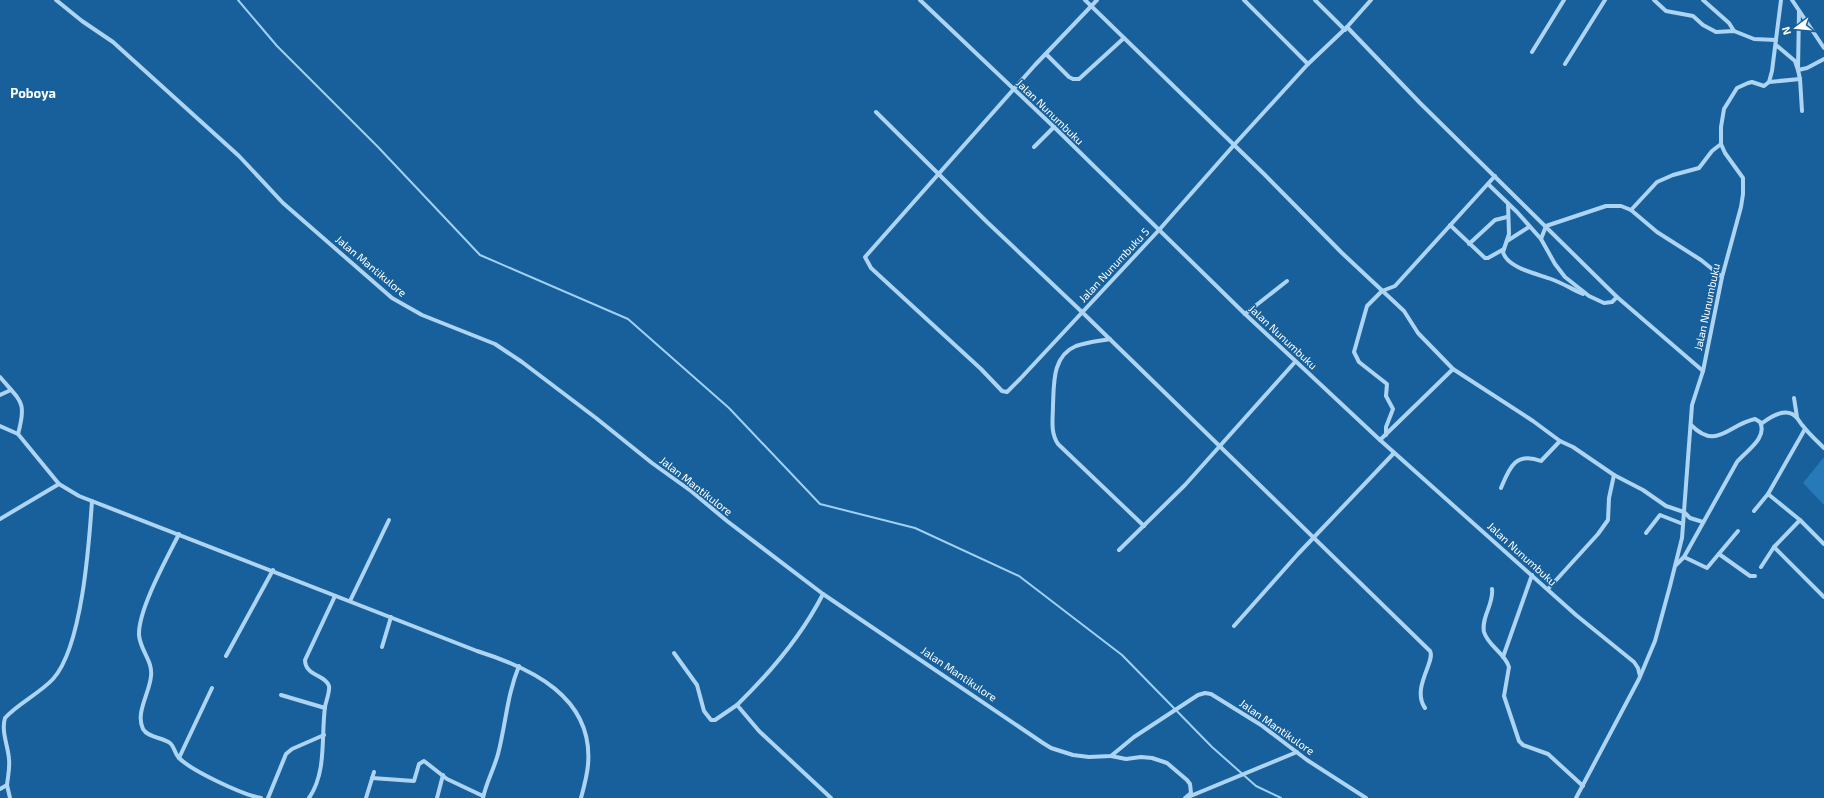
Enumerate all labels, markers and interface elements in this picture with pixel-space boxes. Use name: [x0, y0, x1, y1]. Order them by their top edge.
north arrow: [1776, 8, 1816, 48]
text: N: [1779, 25, 1793, 37]
street label: Jalan Nunumbuku: [1014, 76, 1087, 147]
district label: Poboya: [10, 85, 56, 101]
street label: Jalan Nunumbuku 5: [1076, 225, 1152, 305]
street label: Jalan Mantikulore: [333, 232, 409, 299]
street label: Jalan Nunumbuku: [1691, 262, 1722, 352]
street label: Jalan Nunumbuku: [1246, 302, 1320, 372]
street label: Jalan Mantikulore: [657, 453, 735, 518]
street label: Jalan Nunumbuku: [1485, 519, 1560, 588]
street label: Jalan Mantikulore: [919, 643, 1000, 704]
street label: Jalan Mantikulore: [1237, 696, 1317, 757]

